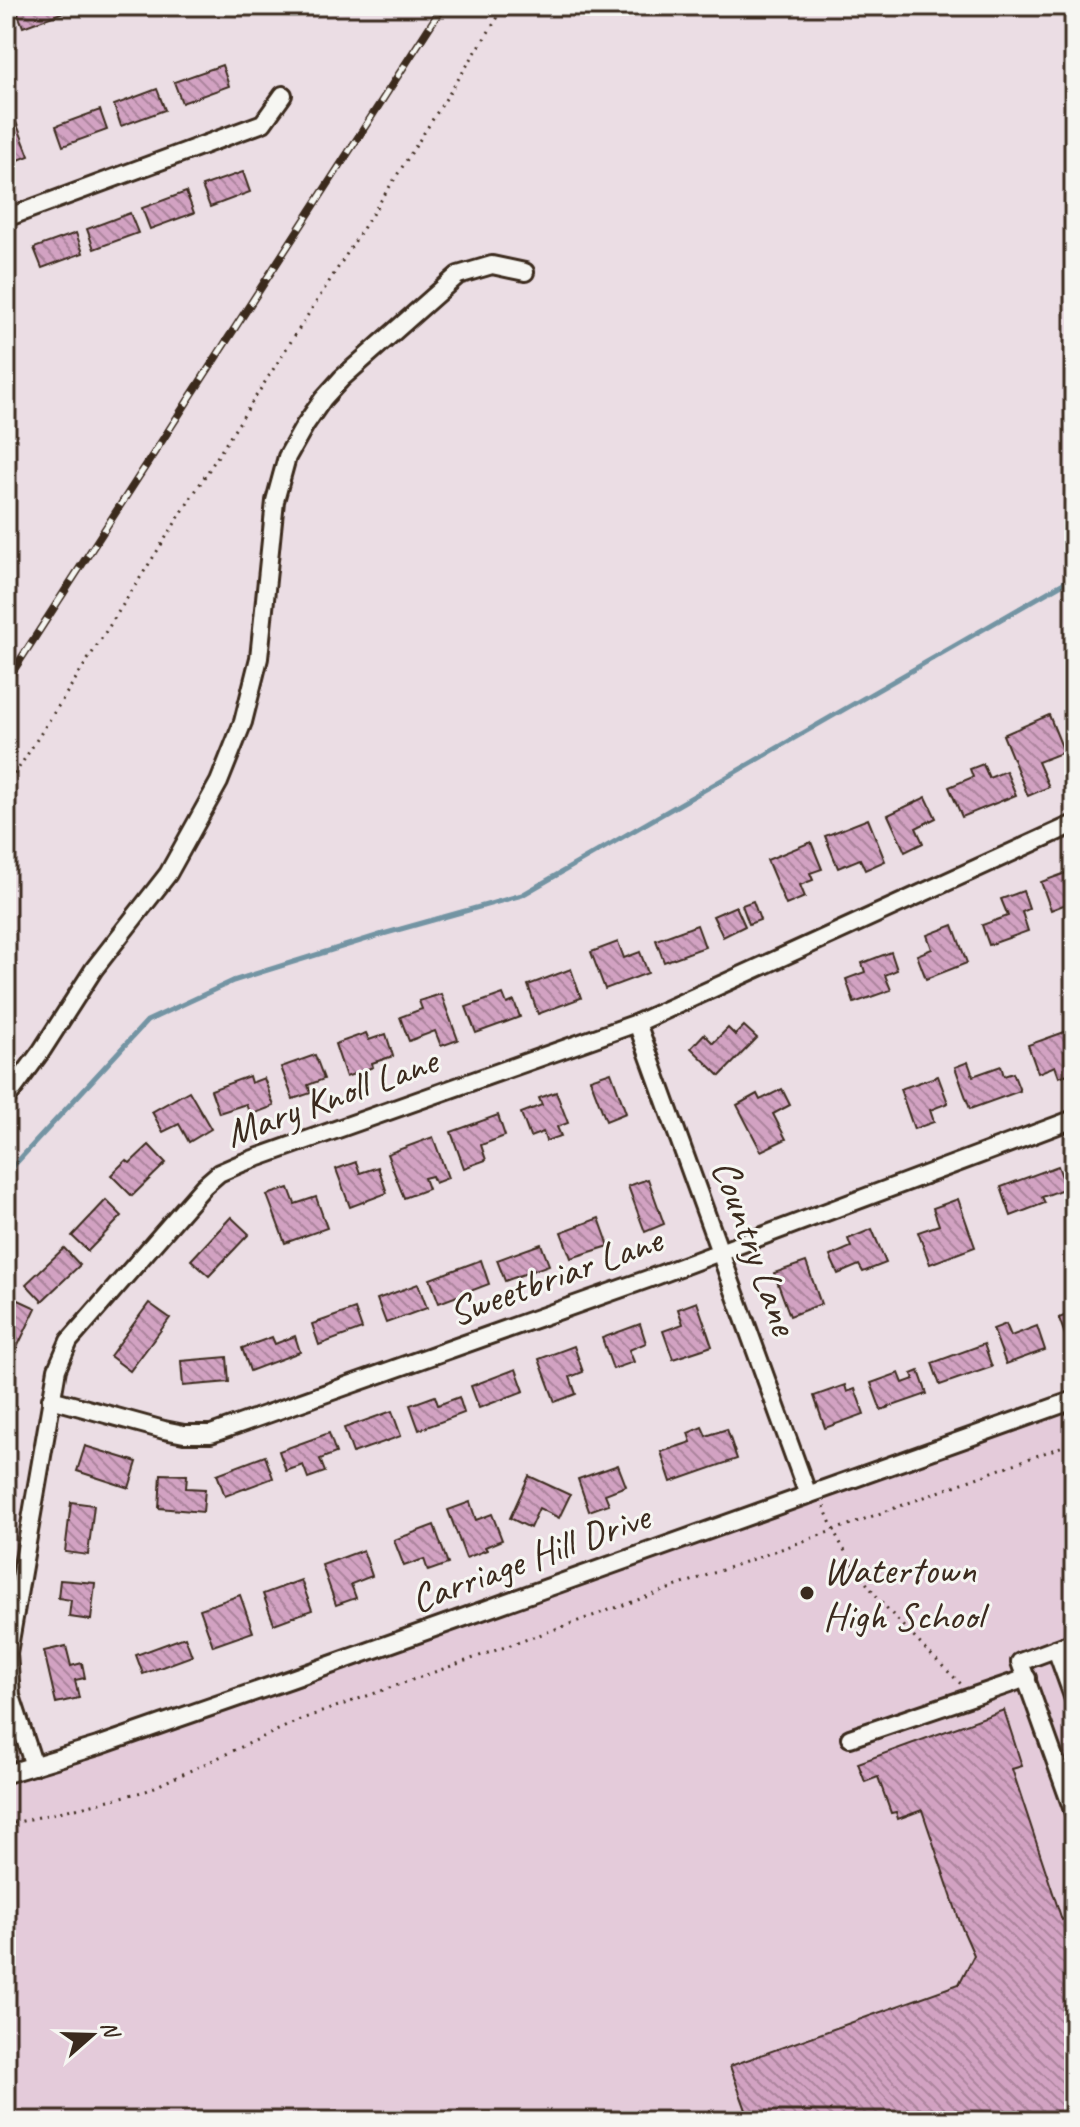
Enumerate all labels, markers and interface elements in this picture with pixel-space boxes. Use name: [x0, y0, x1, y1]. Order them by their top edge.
street label: Mary Knoll Lane: [218, 1035, 447, 1158]
street label: Country Lane: [700, 1153, 811, 1344]
street label: Sweetbriar Lane: [442, 1213, 671, 1338]
street label: Carriage Hill Drive: [404, 1491, 659, 1624]
place label: Watertown High School: [823, 1545, 990, 1641]
marker: Watertown High School: [798, 1584, 816, 1602]
north arrow: [52, 1995, 132, 2075]
text: N: [94, 2017, 126, 2043]

